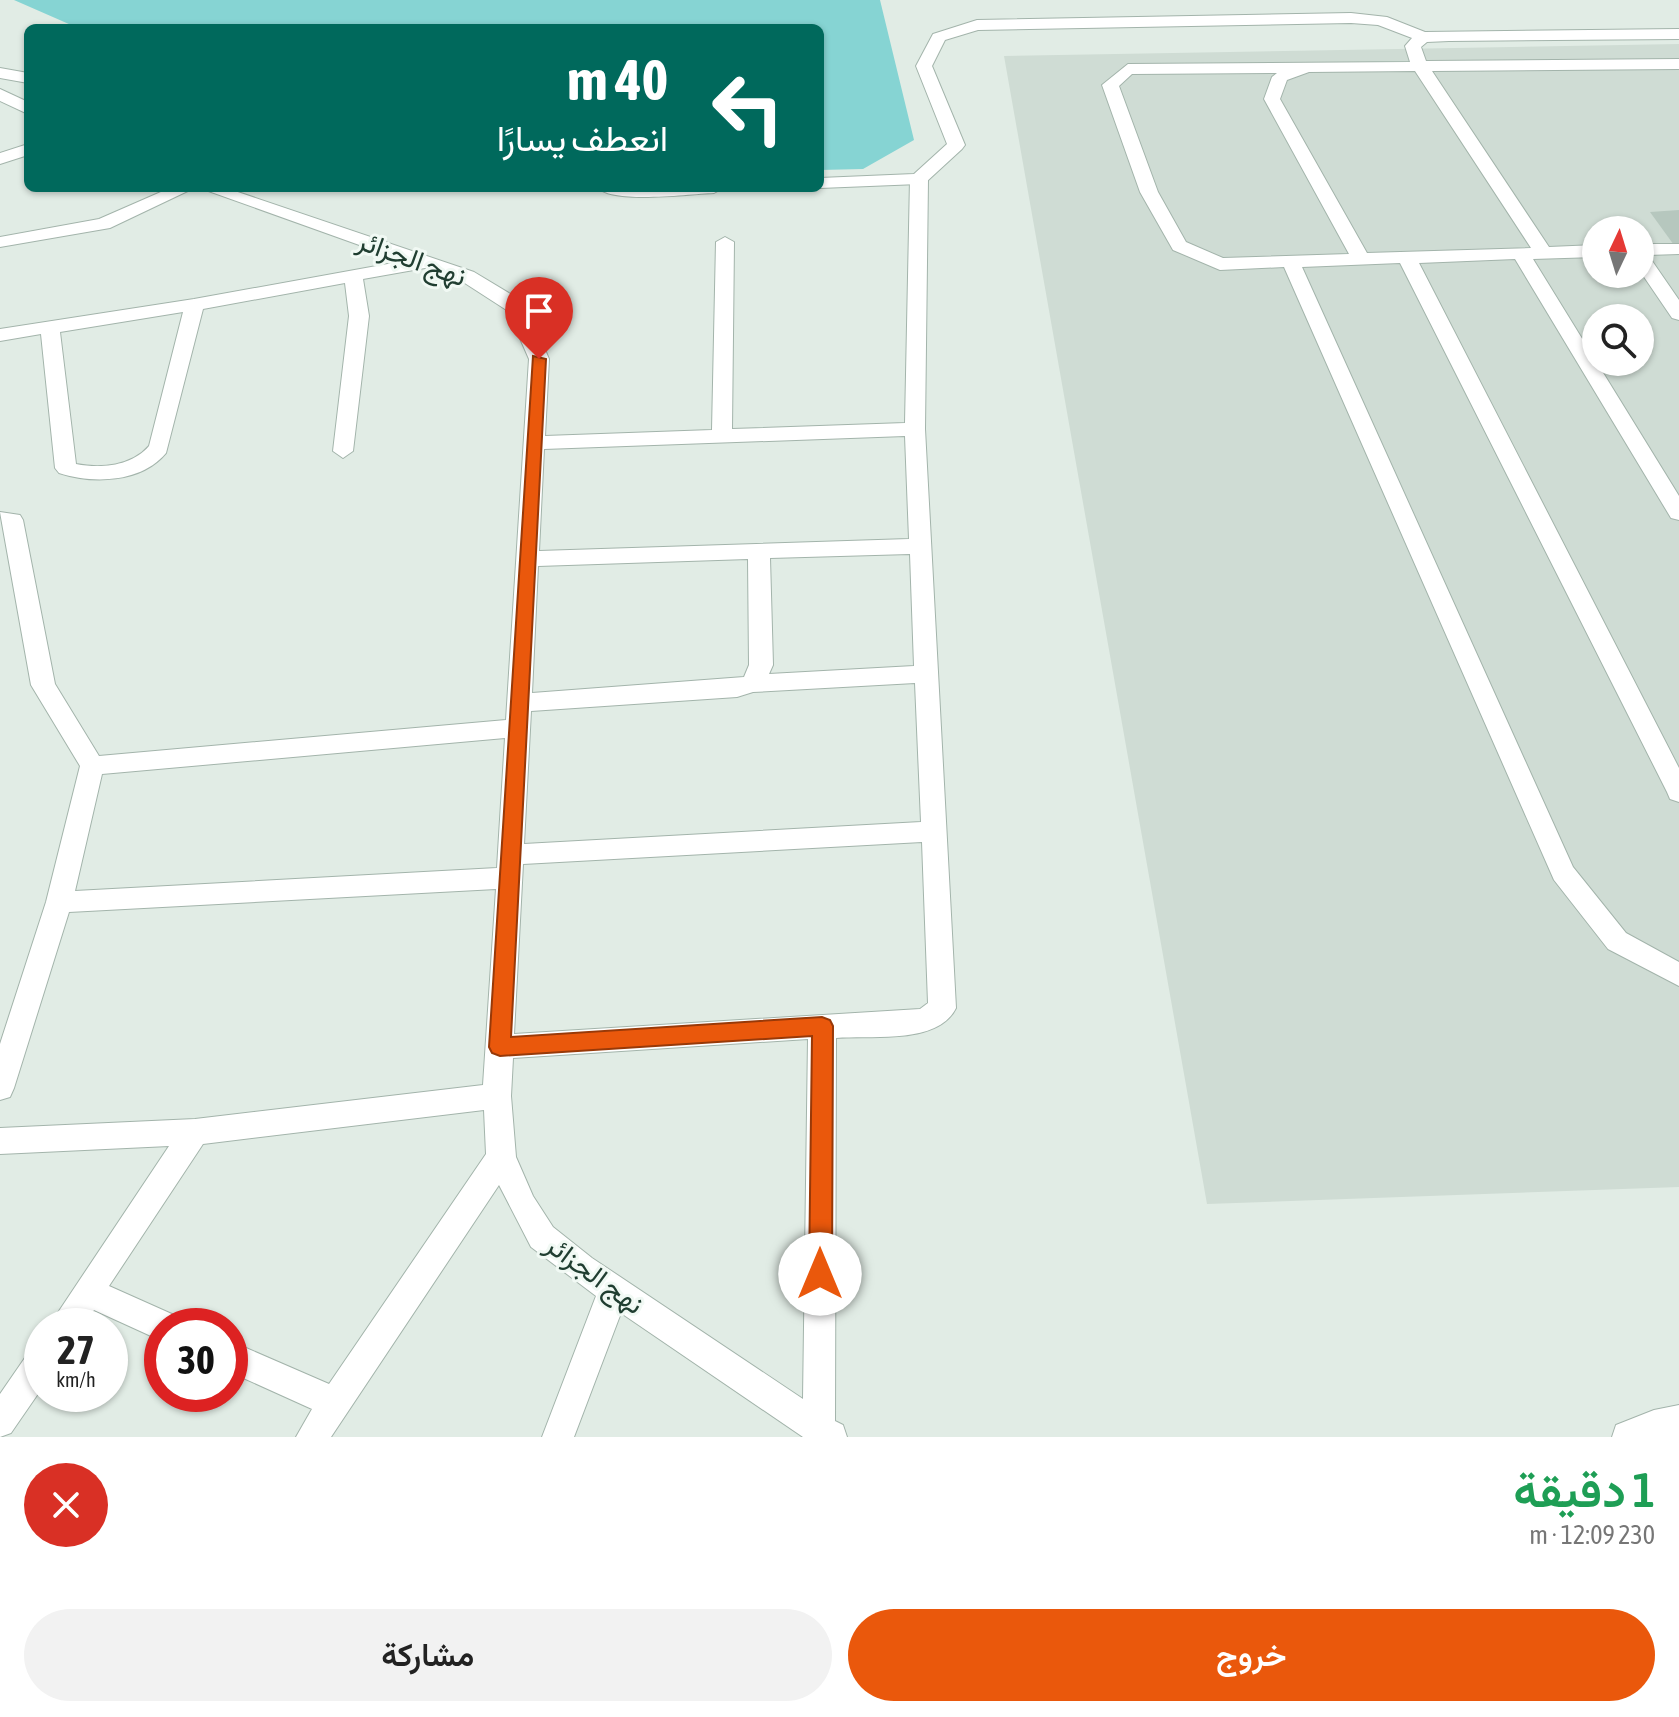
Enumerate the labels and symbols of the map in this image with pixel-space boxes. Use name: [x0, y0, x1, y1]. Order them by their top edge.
north arrow: [1582, 216, 1654, 288]
street label: نهج الجزائر: [351, 223, 471, 296]
pin: [505, 277, 573, 359]
street label: نهج الجزائر: [537, 1227, 650, 1324]
position arrow: [778, 1232, 862, 1316]
speed limit sign: 30: [144, 1308, 248, 1412]

